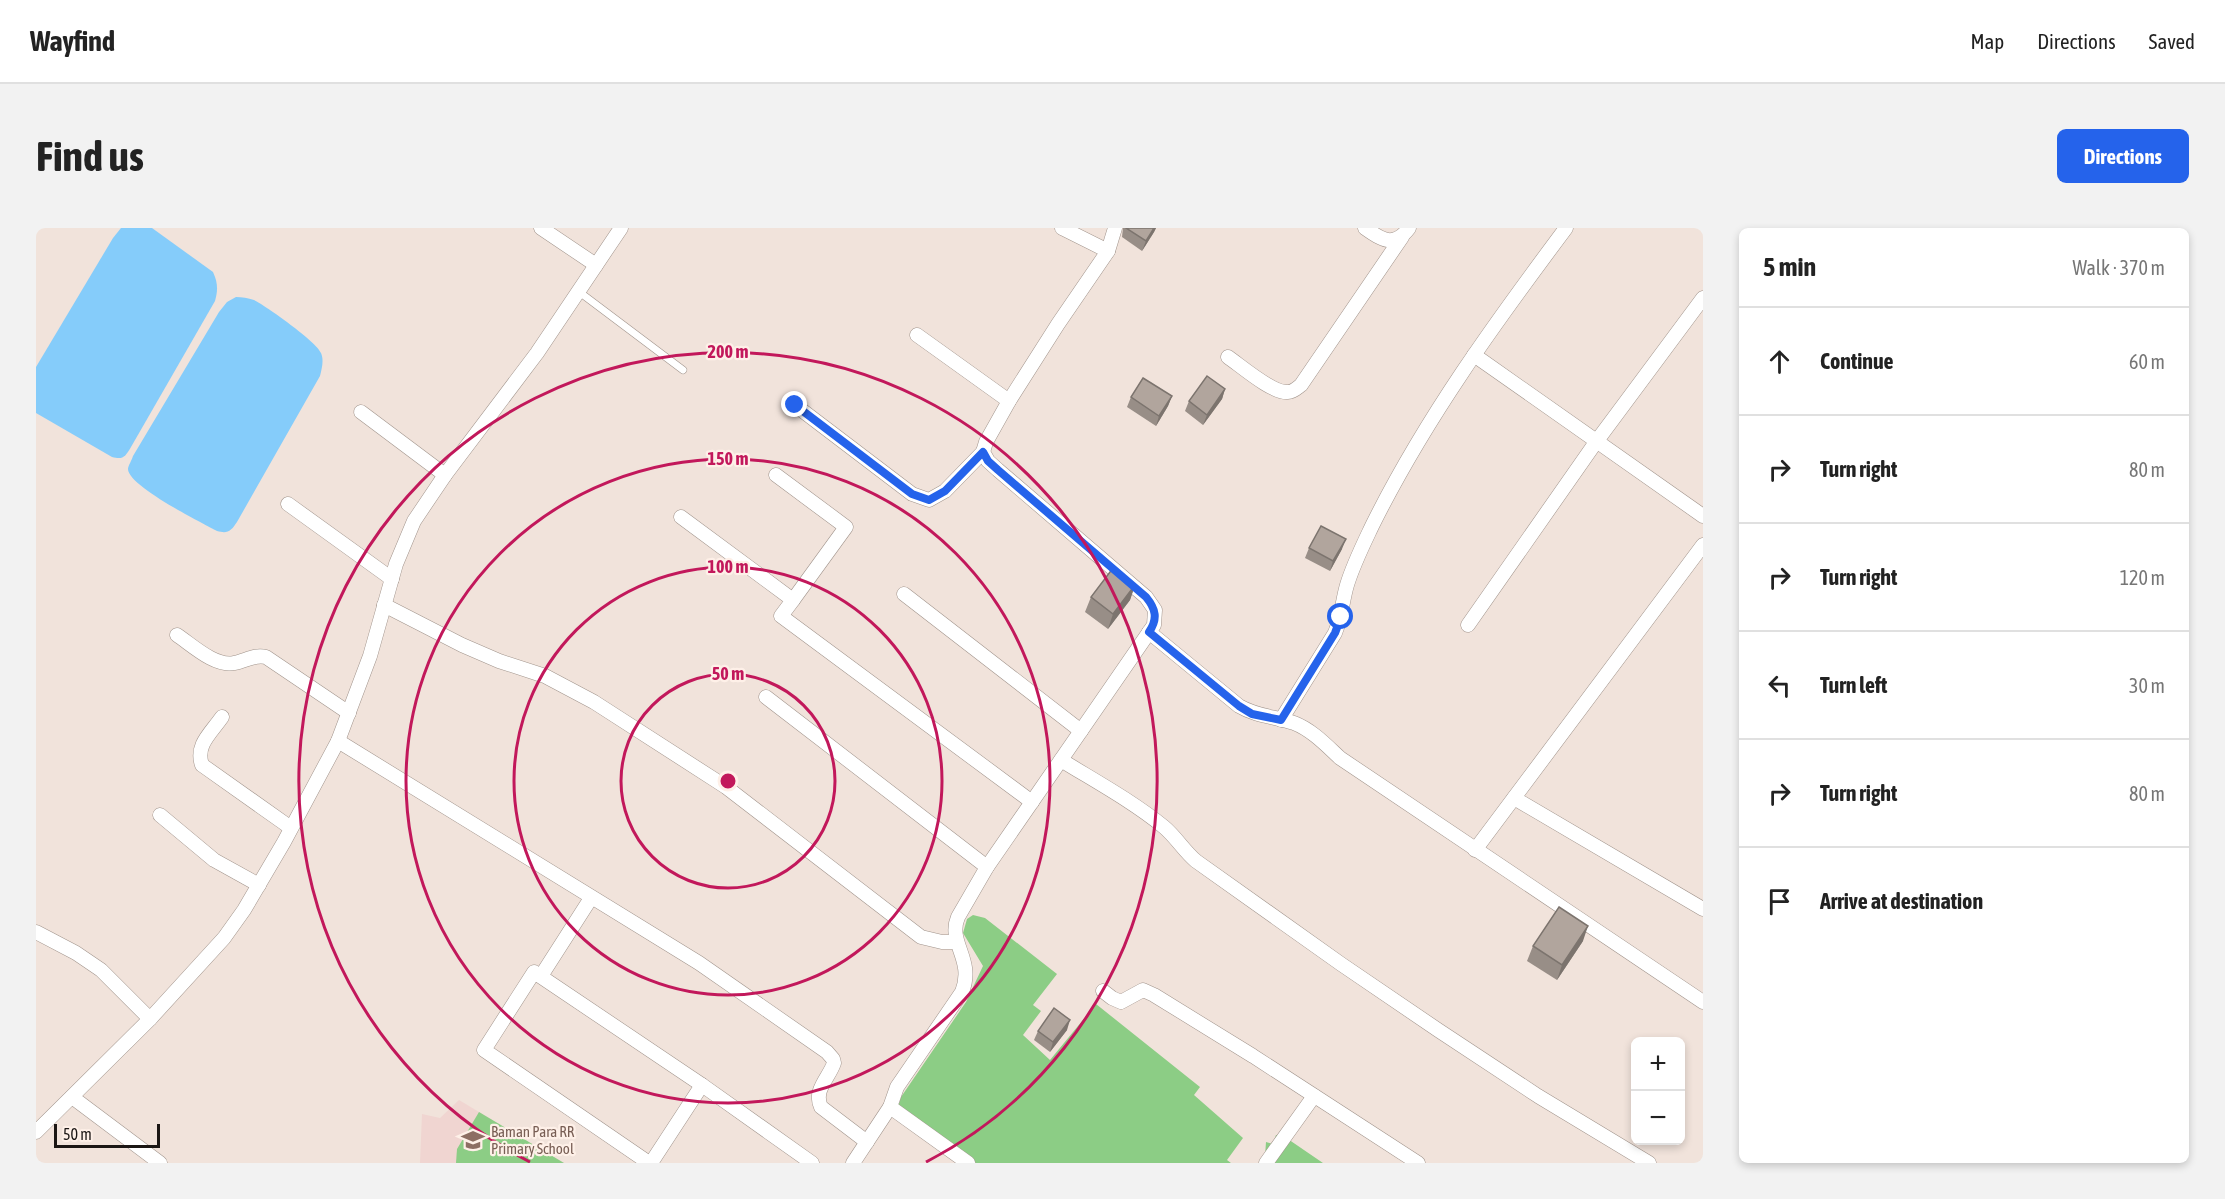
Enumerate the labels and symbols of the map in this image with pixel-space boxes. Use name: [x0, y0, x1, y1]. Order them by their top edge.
text: 200 m: [708, 341, 748, 362]
route end: [781, 391, 807, 417]
text: 150 m: [708, 448, 748, 469]
text: 100 m: [708, 556, 748, 577]
route start: [1327, 603, 1353, 629]
text: 50 m: [712, 663, 744, 684]
centre of rings: [718, 771, 738, 791]
scale bar: [54, 1121, 160, 1148]
place label: Baman Para RR Primary School: [491, 1123, 575, 1157]
school or university icon: Baman Para RR Primary School: [460, 1127, 486, 1153]

